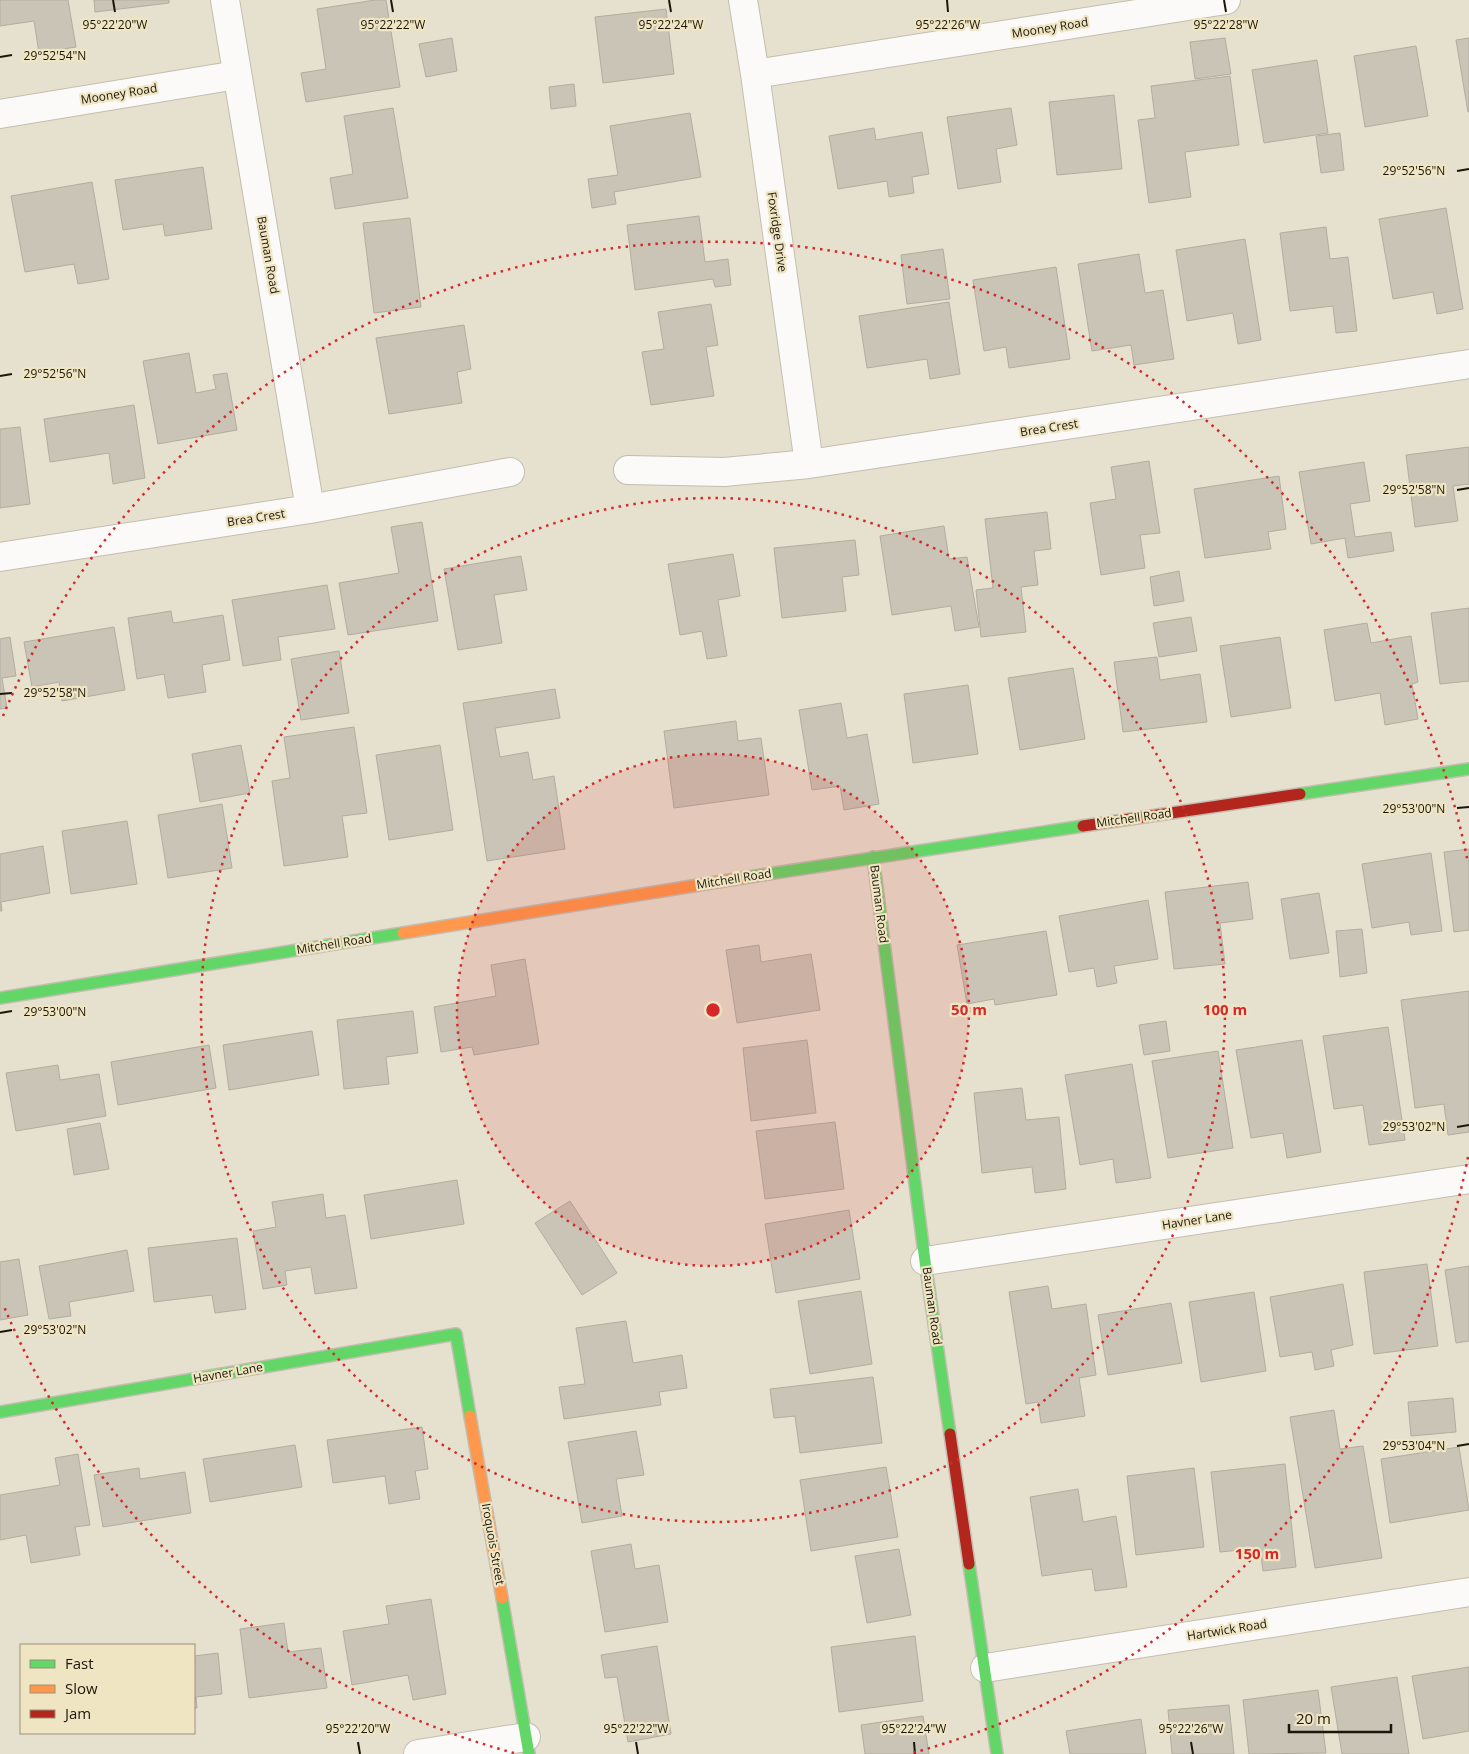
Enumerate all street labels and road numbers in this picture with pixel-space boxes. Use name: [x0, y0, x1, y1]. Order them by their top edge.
street label: Mooney Road: [1011, 13, 1089, 42]
street label: Mooney Road: [80, 79, 158, 108]
street label: Foxridge Drive: [763, 191, 792, 273]
street label: Bauman Road: [253, 215, 284, 295]
street label: Brea Crest: [1019, 415, 1079, 440]
street label: Brea Crest: [226, 505, 286, 530]
street label: Mitchell Road: [1095, 804, 1173, 831]
street label: Mitchell Road: [695, 864, 773, 893]
street label: Bauman Road: [866, 864, 893, 944]
street label: Mitchell Road: [295, 929, 373, 958]
street label: Havner Lane: [1161, 1206, 1233, 1233]
street label: Bauman Road: [919, 1266, 946, 1346]
street label: Havner Lane: [192, 1358, 264, 1387]
street label: Iroquois Street: [478, 1502, 509, 1586]
street label: Hartwick Road: [1186, 1615, 1268, 1644]

